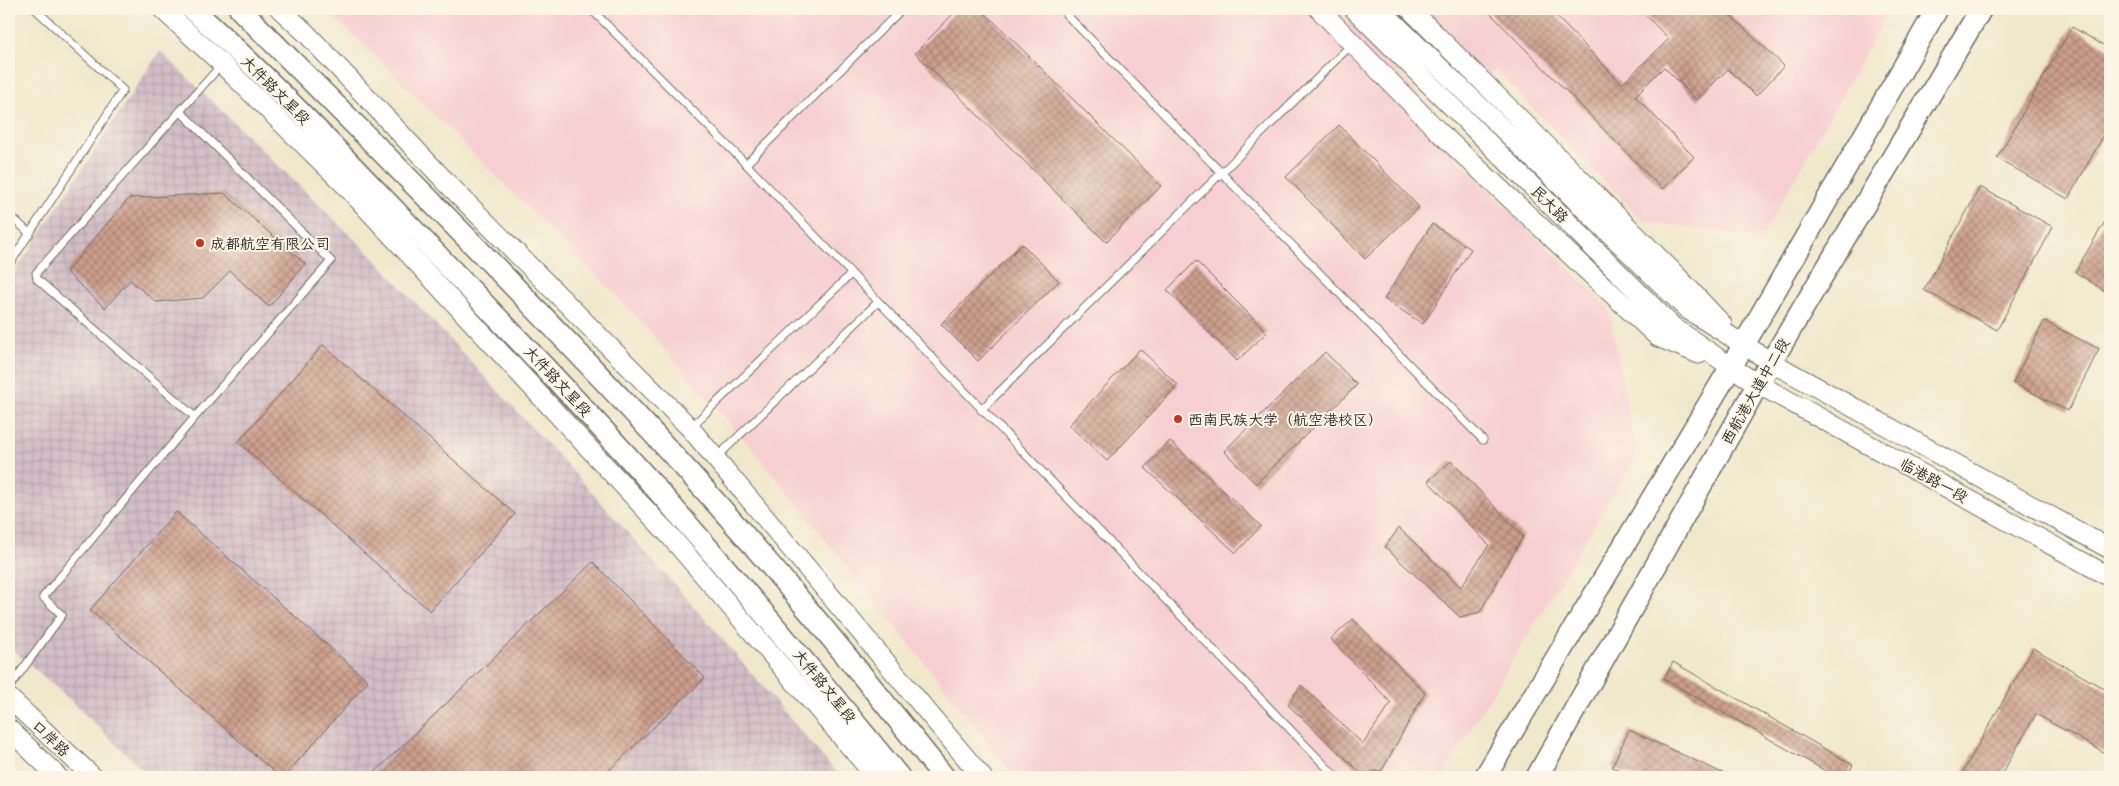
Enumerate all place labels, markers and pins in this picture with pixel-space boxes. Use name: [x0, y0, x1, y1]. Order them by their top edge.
place label: 成都航空有限公司: [210, 233, 330, 254]
marker: 成都航空有限公司: [194, 237, 206, 249]
place label: 西南民族大学（航空港校区）: [1188, 409, 1383, 430]
marker: 西南民族大学（航空港校区）: [1172, 413, 1184, 425]

